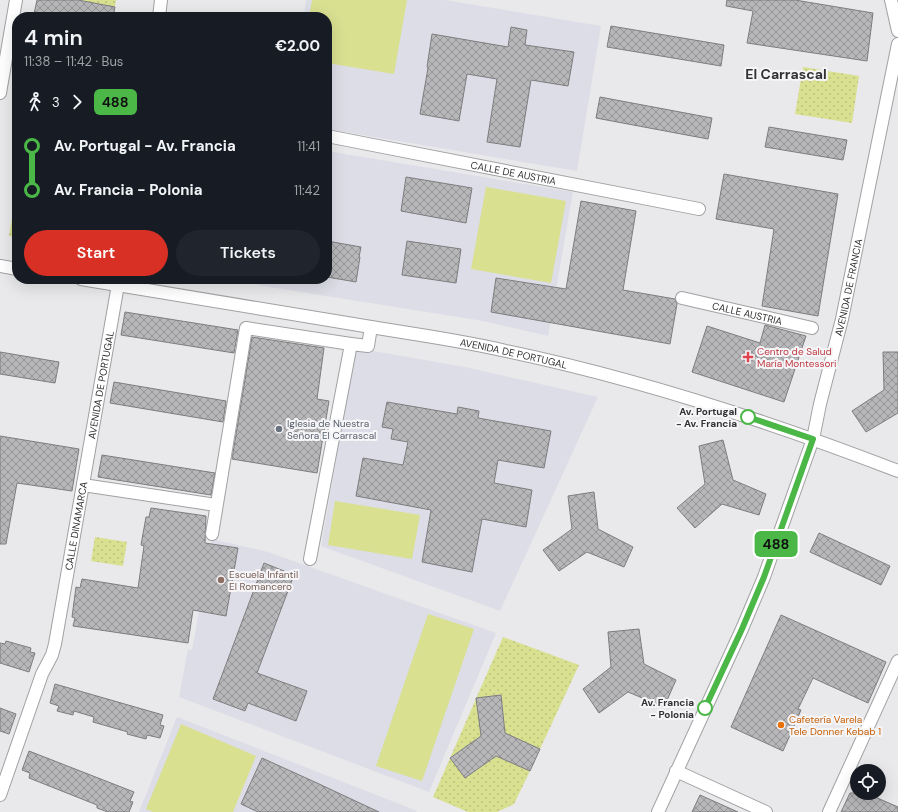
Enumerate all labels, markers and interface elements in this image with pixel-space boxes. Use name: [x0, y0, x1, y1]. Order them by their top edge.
text: 4 min: [24, 23, 83, 52]
text: €2.00: [275, 36, 320, 56]
text: 11:38 – 11:42 · Bus: [24, 53, 123, 70]
district label: El Carrascal: [745, 65, 827, 83]
icon: walk: [24, 91, 46, 113]
icon: forward: [66, 91, 88, 113]
text: 488: [102, 93, 129, 111]
text: 3: [52, 94, 60, 111]
text: Av. Portugal - Av. Francia: [54, 136, 236, 156]
text: 11:41: [297, 138, 320, 155]
street label: CALLE DE AUSTRIA: [469, 158, 558, 188]
text: Av. Francia - Polonia: [54, 180, 202, 200]
text: 11:42: [294, 182, 320, 199]
button: Start: [24, 230, 168, 276]
button: Tickets: [176, 230, 320, 276]
street label: AVENIDA DE FRANCIA: [832, 237, 865, 338]
street label: CALLE AUSTRIA: [711, 299, 784, 328]
street label: AVENIDA DE PORTUGAL: [85, 330, 117, 440]
street label: AVENIDA DE PORTUGAL: [459, 336, 568, 372]
place label: Centro de Salud María Montessori: [757, 345, 837, 370]
marker: Centro de Salud María Montessori: [742, 351, 754, 363]
place label: Av. Portugal - Av. Francia: [676, 405, 737, 430]
marker: Av. Portugal - Av. Francia: [740, 409, 756, 425]
place label: Iglesia de Nuestra Señora El Carrascal: [287, 417, 376, 442]
marker: Iglesia de Nuestra Señora El Carrascal: [274, 424, 284, 434]
street label: CALLE DINAMARCA: [62, 480, 90, 571]
line badge: 488: [753, 531, 799, 557]
text: 488: [763, 535, 789, 553]
place label: Escuela Infantil El Romancero: [229, 568, 298, 593]
marker: Escuela Infantil El Romancero: [216, 575, 226, 585]
place label: Av. Francia - Polonia: [641, 696, 694, 721]
marker: Av. Francia - Polonia: [697, 700, 713, 716]
place label: Cafetería Varela Tele Donner Kebab 1: [789, 713, 881, 738]
marker: Cafetería Varela Tele Donner Kebab 1: [776, 720, 786, 730]
map controls: [850, 764, 886, 800]
button: locate: [850, 764, 886, 800]

